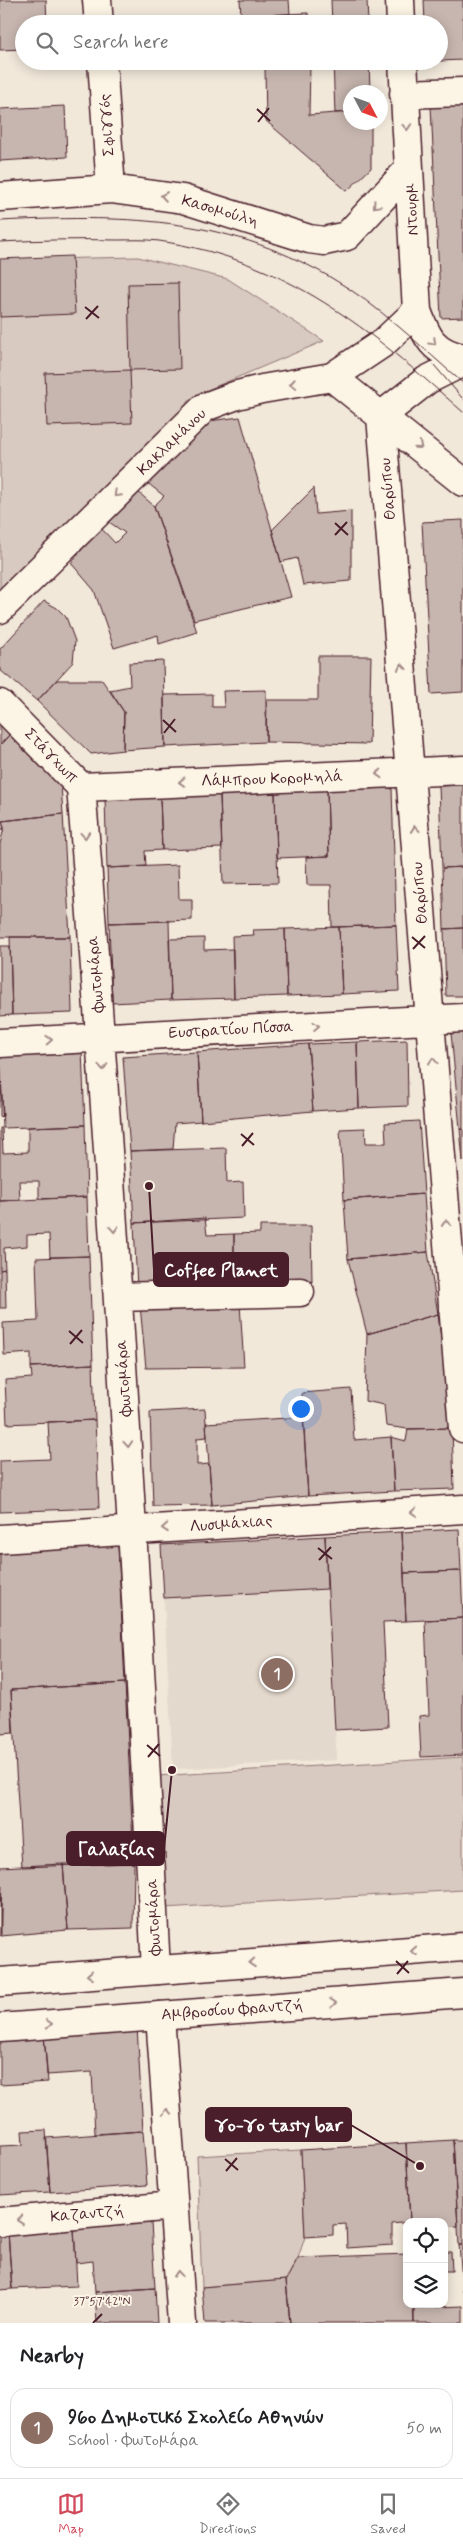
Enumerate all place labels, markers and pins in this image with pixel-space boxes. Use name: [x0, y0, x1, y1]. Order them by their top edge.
callout: Coffee Planet: [154, 1253, 288, 1286]
pin: 1: [261, 1655, 293, 1693]
callout: Γαλαξίας: [67, 1832, 164, 1865]
callout: γο-γο tasty bar: [206, 2108, 351, 2141]

